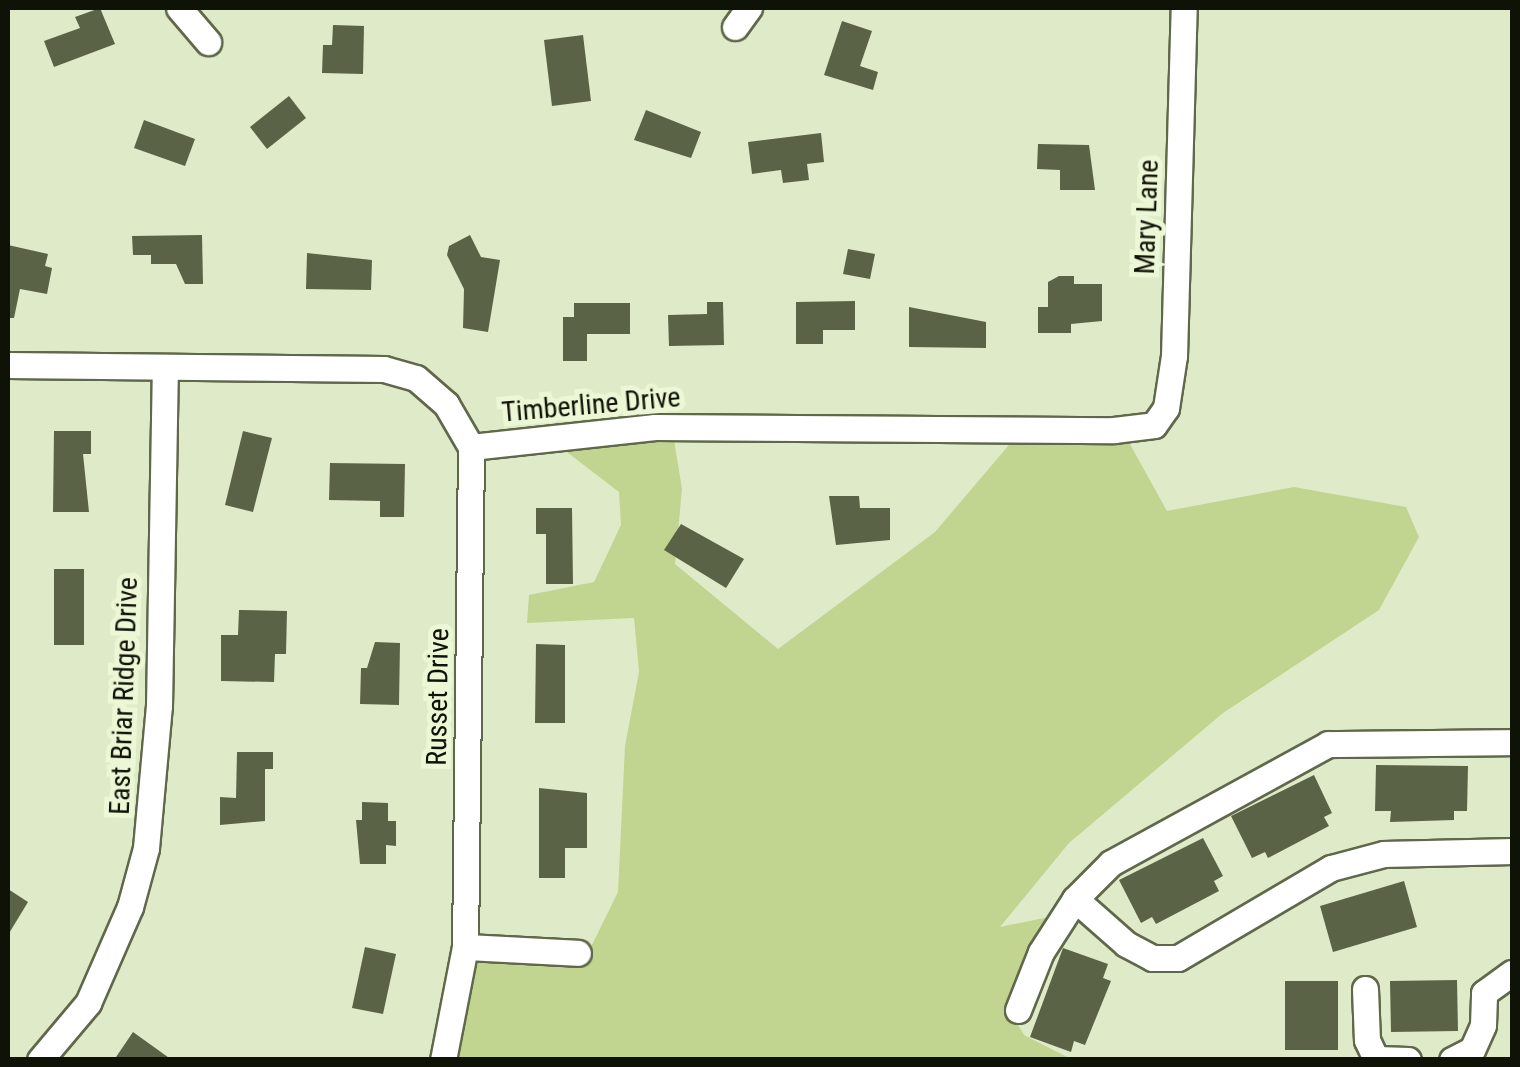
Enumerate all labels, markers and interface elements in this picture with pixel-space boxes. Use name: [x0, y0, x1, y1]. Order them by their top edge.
street label: Mary Lane: [1128, 159, 1166, 275]
street label: Timberline Drive: [500, 380, 682, 430]
street label: East Briar Ridge Drive: [103, 577, 145, 815]
street label: Russet Drive: [420, 628, 456, 766]

